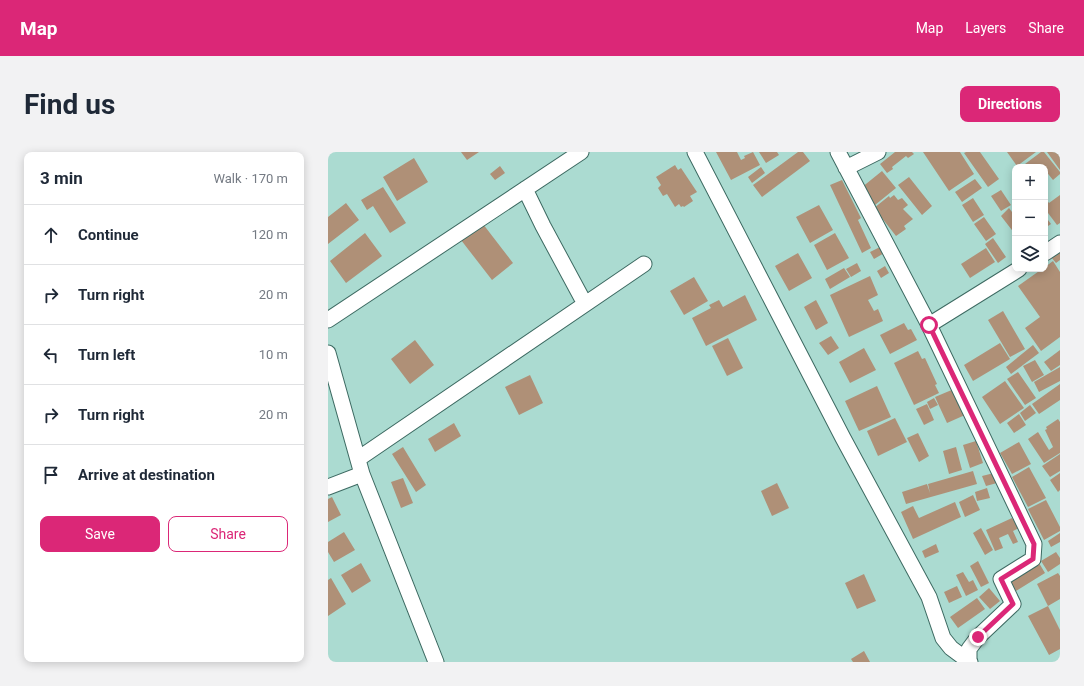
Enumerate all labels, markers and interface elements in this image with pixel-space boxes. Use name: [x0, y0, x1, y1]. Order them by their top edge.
text: Map: [20, 17, 58, 40]
text: Map: [916, 20, 943, 36]
text: Layers: [965, 20, 1006, 36]
text: Share: [1028, 20, 1064, 36]
button: Directions: [960, 86, 1060, 122]
text: Find us: [24, 88, 115, 121]
map controls: [1012, 164, 1048, 272]
button: +: [1012, 164, 1048, 200]
text: 3 min: [40, 168, 83, 188]
text: Walk · 170 m: [213, 171, 288, 186]
button: −: [1012, 200, 1048, 236]
icon: ahead: [40, 224, 62, 246]
text: Continue: [78, 226, 139, 244]
text: 120 m: [251, 227, 288, 242]
button: layers: [1012, 236, 1048, 272]
icon: right: [40, 284, 62, 306]
text: Turn right: [78, 286, 144, 304]
text: 20 m: [259, 287, 288, 302]
route start: [920, 316, 938, 334]
icon: left: [40, 344, 62, 366]
text: Turn left: [78, 346, 135, 364]
text: 10 m: [259, 347, 288, 362]
icon: right: [40, 404, 62, 426]
text: Turn right: [78, 406, 144, 424]
text: 20 m: [259, 407, 288, 422]
icon: arrive: [40, 464, 62, 486]
text: Arrive at destination: [78, 466, 215, 484]
button: Save: [40, 516, 160, 552]
button: Share: [168, 516, 288, 552]
route end: [969, 628, 987, 646]

